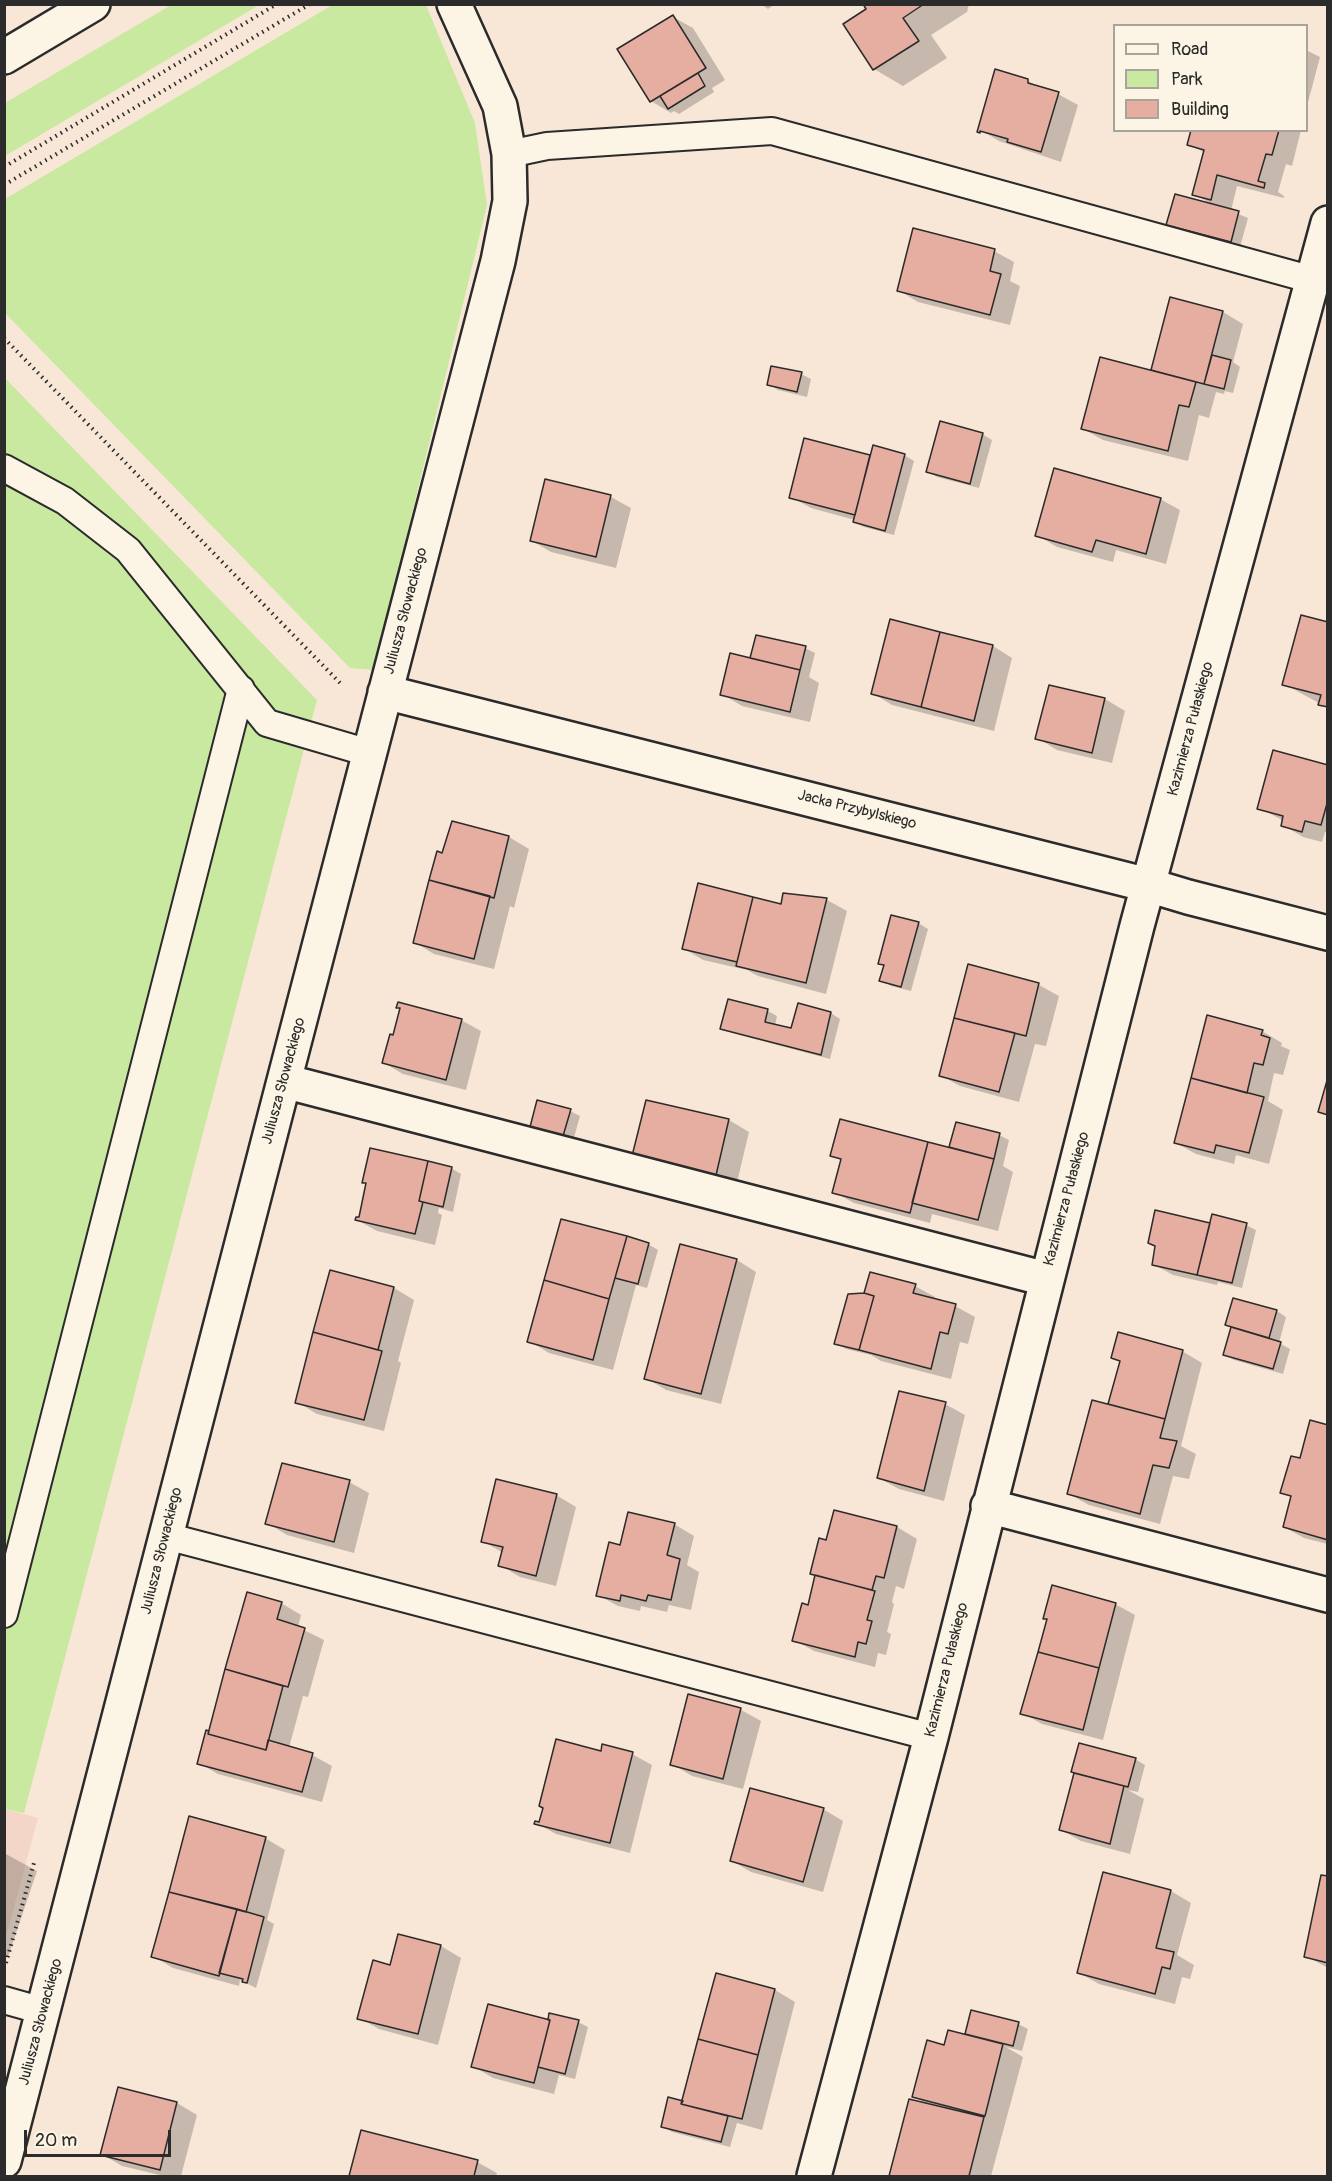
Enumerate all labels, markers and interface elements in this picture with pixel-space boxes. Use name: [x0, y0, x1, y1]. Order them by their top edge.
legend: [1113, 24, 1308, 132]
text: Road: [1171, 38, 1208, 61]
text: Park: [1171, 68, 1203, 91]
text: Building: [1171, 98, 1229, 121]
street label: Juliusza Słowackiego: [380, 546, 432, 676]
street label: Kazimierza Pułaskiego: [1164, 660, 1218, 798]
street label: Jacka Przybylskiego: [796, 787, 918, 833]
street label: Juliusza Słowackiego: [258, 1016, 310, 1146]
street label: Kazimierza Pułaskiego: [1040, 1130, 1094, 1268]
street label: Juliusza Słowackiego: [138, 1486, 186, 1616]
street label: Kazimierza Pułaskiego: [922, 1601, 972, 1739]
street label: Juliusza Słowackiego: [15, 1957, 67, 2087]
scale bar: [27, 2118, 174, 2156]
text: 20 m: [35, 2129, 77, 2152]

